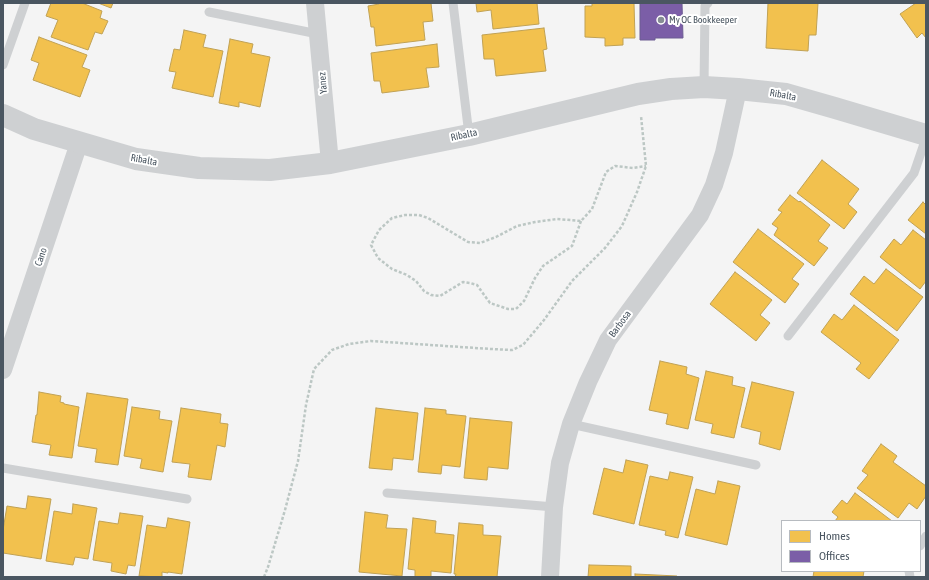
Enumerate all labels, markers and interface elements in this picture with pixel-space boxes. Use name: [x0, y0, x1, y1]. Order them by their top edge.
place label: My OC Bookkeeper: [669, 14, 737, 26]
marker: My OC Bookkeeper: [656, 15, 666, 25]
street label: Yanez: [316, 72, 330, 94]
street label: Ribalta: [769, 87, 797, 103]
street label: Ribalta: [450, 126, 478, 144]
street label: Ribalta: [130, 152, 158, 168]
street label: Cano: [32, 246, 50, 268]
street label: Barbosa: [606, 308, 634, 340]
legend: [781, 520, 921, 572]
text: Homes: [819, 529, 850, 543]
text: Offices: [819, 549, 849, 563]

